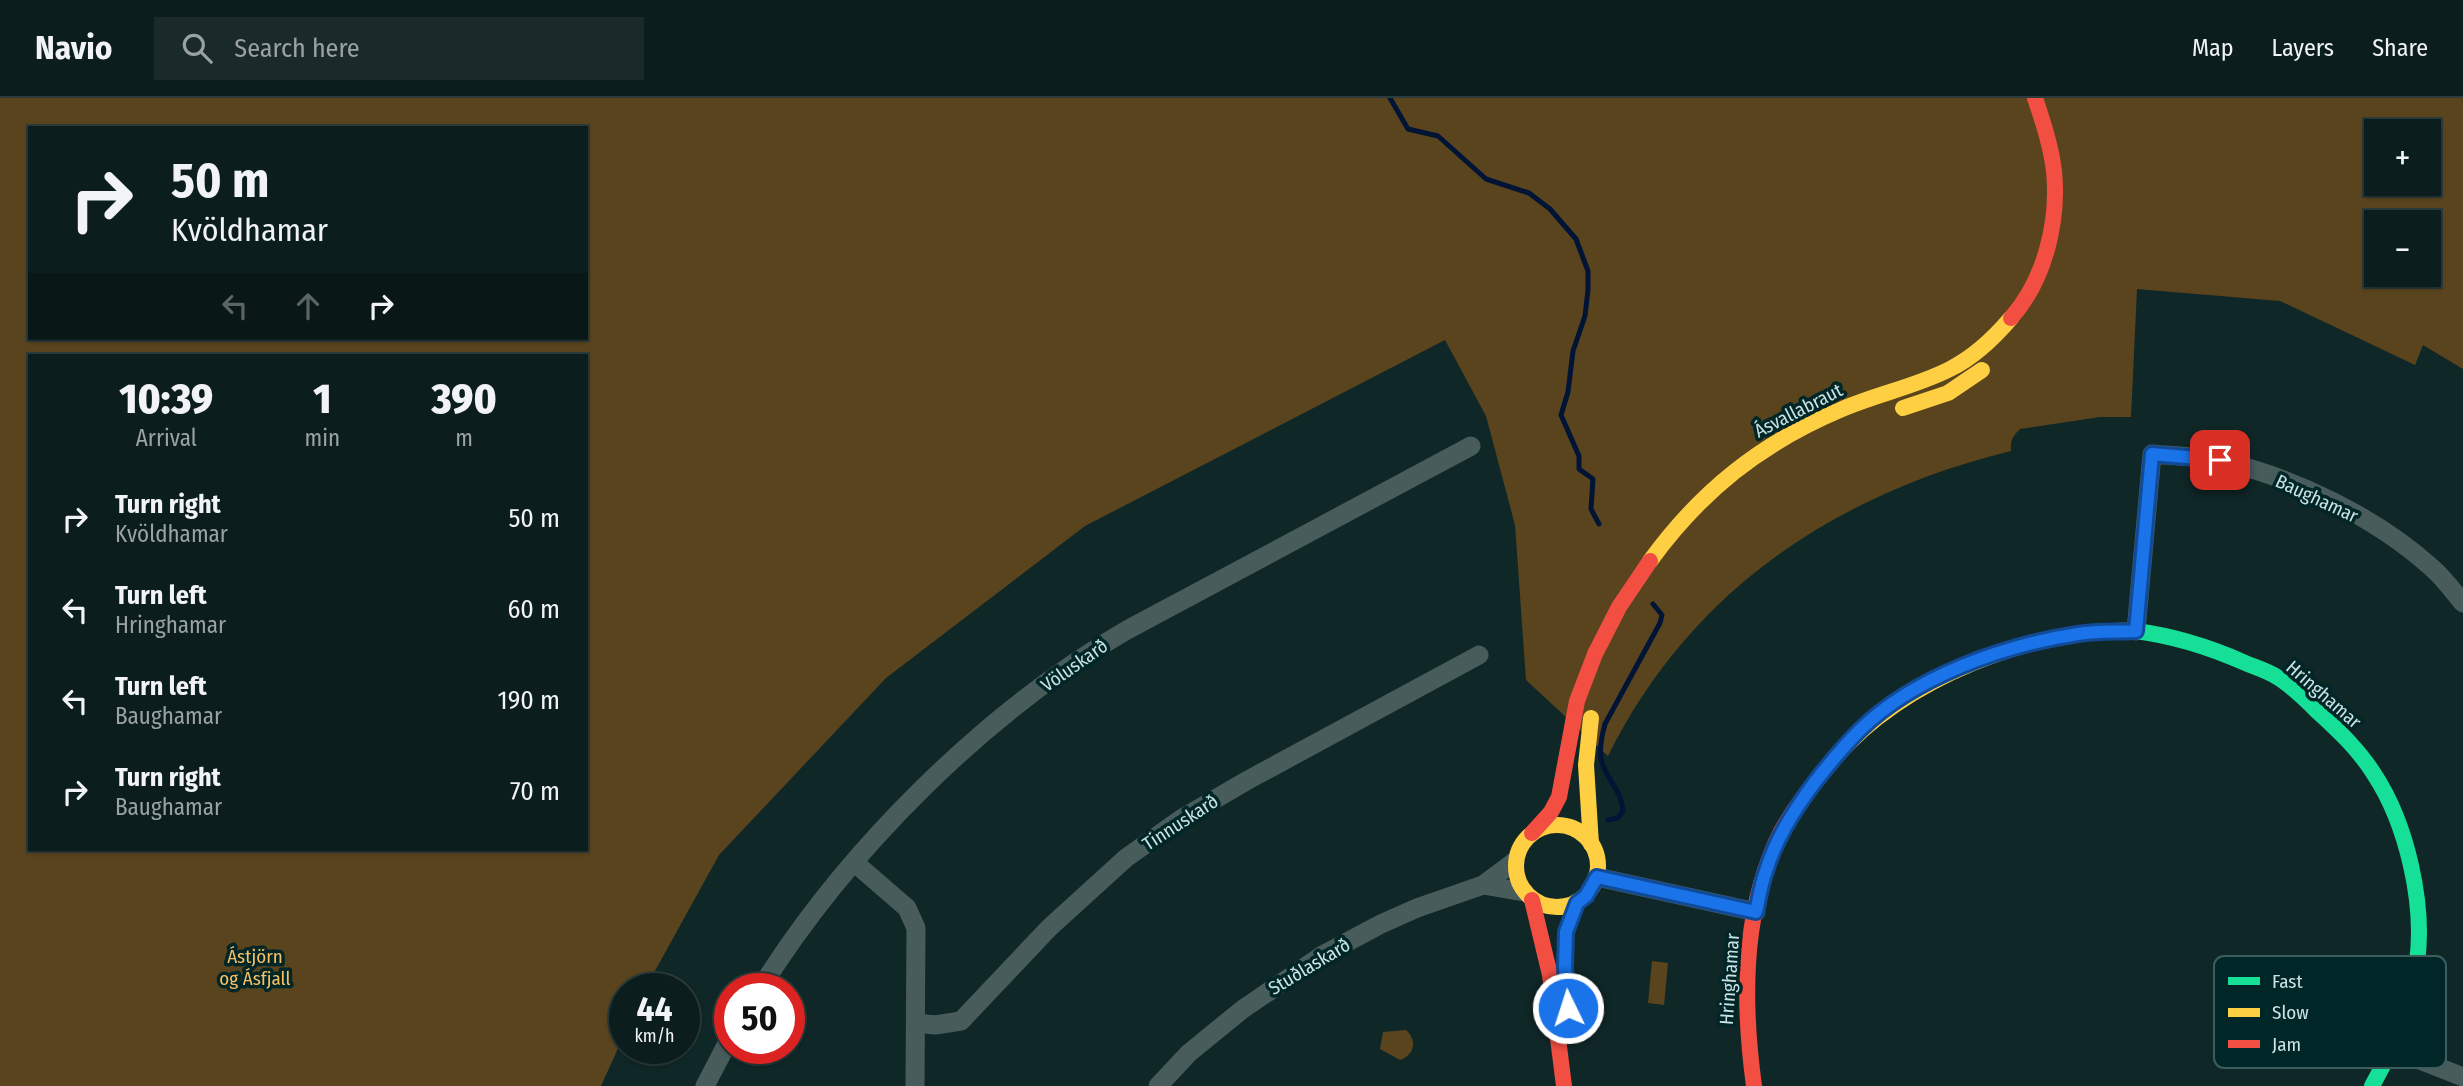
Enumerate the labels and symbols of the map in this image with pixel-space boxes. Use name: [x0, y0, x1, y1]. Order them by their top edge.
street label: Ásvallabraut: [1750, 378, 1847, 442]
pin: [2190, 430, 2250, 490]
street label: Baughamar: [2272, 469, 2362, 528]
street label: Völuskarð: [1037, 634, 1112, 697]
street label: Hringhamar: [2281, 656, 2366, 733]
street label: Tinnuskarð: [1138, 790, 1222, 855]
street label: Hringhamar: [1715, 932, 1744, 1026]
street label: Stuðlaskarð: [1264, 933, 1354, 1000]
park label: Ástjörn og Ásfjall: [219, 945, 291, 990]
legend: [2214, 956, 2446, 1068]
text: Fast: [2272, 970, 2303, 993]
position arrow: [1531, 971, 1605, 1045]
speed limit sign: 50: [714, 973, 805, 1064]
text: Slow: [2272, 1001, 2309, 1024]
text: Jam: [2272, 1033, 2301, 1056]

